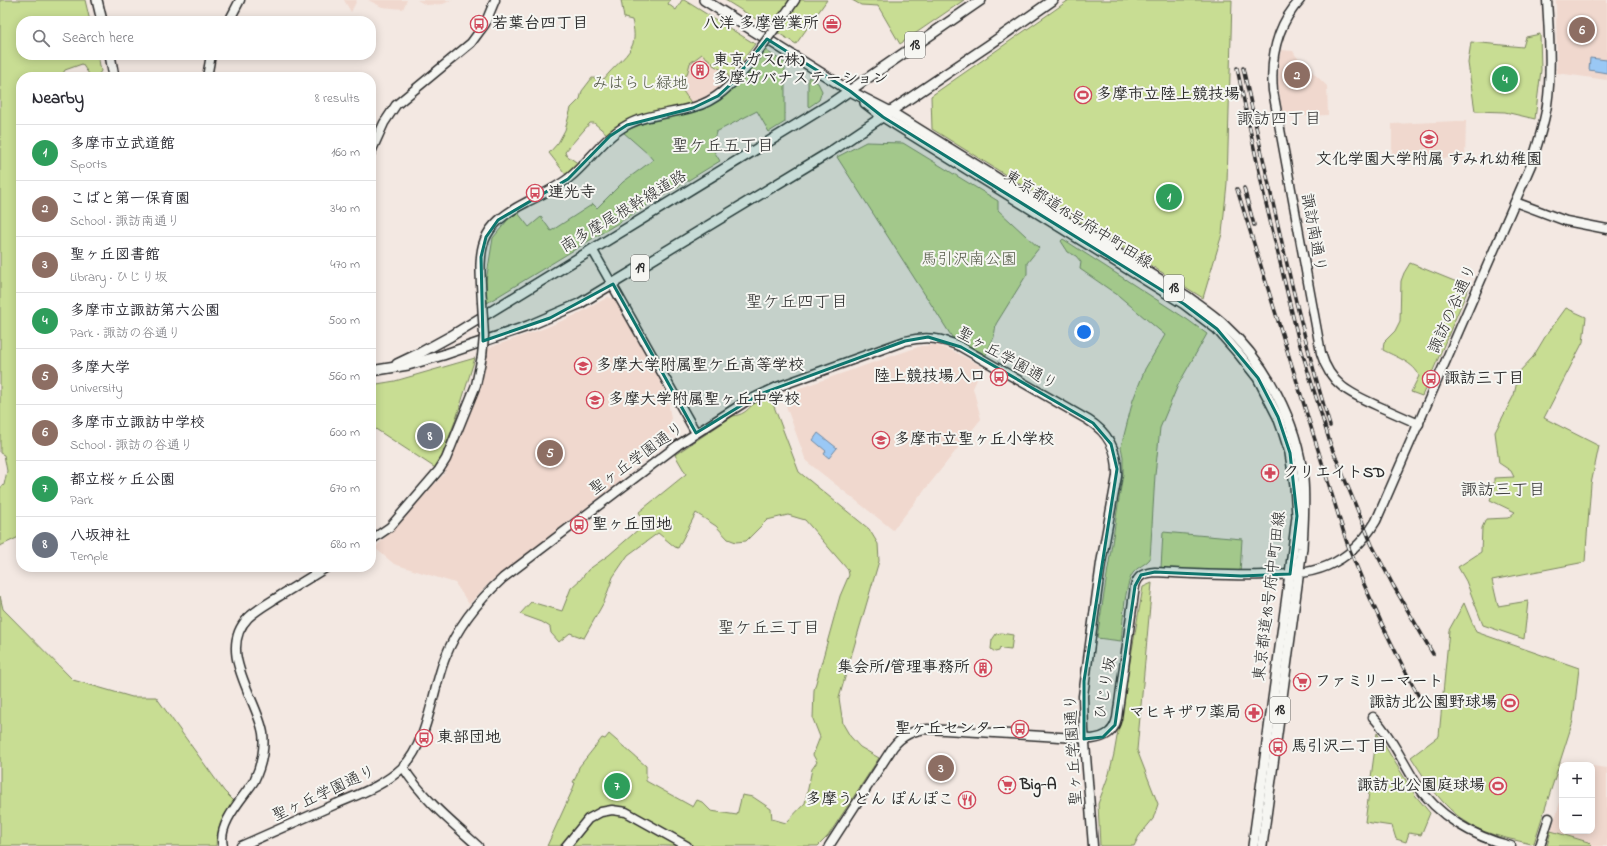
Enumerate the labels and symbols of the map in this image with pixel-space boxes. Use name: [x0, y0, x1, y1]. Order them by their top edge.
place label: 若葉台四丁目: [492, 12, 588, 36]
place label: 八洋 多摩営業所: [703, 12, 819, 36]
bus stop icon: 若葉台四丁目: [469, 14, 489, 34]
office icon: 八洋 多摩営業所: [822, 14, 842, 34]
pin: 6: [1569, 15, 1595, 45]
road number: 18: [905, 32, 925, 58]
place label: 東京ガス(株) 多摩ガバナステーション: [713, 49, 889, 91]
building icon: 東京ガス(株) 多摩ガバナステーション: [690, 60, 710, 80]
pin: 2: [1284, 60, 1310, 90]
pin: 4: [1492, 64, 1518, 94]
park label: みはらし緑地: [592, 72, 688, 96]
place label: 多摩市立陸上競技場: [1096, 83, 1240, 107]
sports icon: 多摩市立陸上競技場: [1073, 85, 1093, 105]
district label: 諏訪四丁目: [1237, 107, 1322, 132]
school or university icon: 文化学園大学附属 すみれ幼稚園: [1419, 129, 1439, 149]
district label: 聖ケ丘五丁目: [672, 134, 774, 159]
place label: 文化学園大学附属 すみれ幼稚園: [1316, 148, 1542, 172]
street label: 東京都道18号府中町田線: [999, 164, 1157, 276]
street label: 南多摩尾根幹線道路: [556, 165, 692, 259]
place label: 連光寺: [548, 181, 596, 205]
pin: 1: [1156, 182, 1182, 212]
bus stop icon: 連光寺: [525, 183, 545, 203]
street label: 諏訪南通り: [1294, 192, 1332, 274]
park label: 馬引沢南公園: [921, 248, 1017, 272]
road number: 19: [631, 255, 649, 281]
street label: 諏訪の谷通り: [1423, 260, 1483, 358]
road number: 18: [1164, 275, 1184, 301]
district label: 聖ケ丘四丁目: [746, 290, 848, 315]
street label: 聖ヶ丘学園通り: [952, 321, 1062, 397]
your location: [1074, 322, 1094, 342]
place label: 多摩大学附属聖ケ丘高等学校: [596, 354, 804, 378]
school or university icon: 多摩大学附属聖ケ丘高等学校: [573, 356, 593, 376]
place label: 陸上競技場入口: [874, 365, 986, 389]
bus stop icon: 陸上競技場入口: [989, 367, 1009, 387]
place label: 諏訪三丁目: [1444, 367, 1524, 391]
bus stop icon: 諏訪三丁目: [1421, 369, 1441, 389]
place label: 多摩大学附属聖ヶ丘中学校: [608, 388, 800, 412]
school or university icon: 多摩大学附属聖ヶ丘中学校: [585, 390, 605, 410]
street label: 聖ヶ丘学園通り: [585, 416, 689, 502]
pin: 8: [417, 421, 443, 451]
place label: 多摩市立聖ヶ丘小学校: [894, 428, 1054, 452]
school or university icon: 多摩市立聖ヶ丘小学校: [871, 430, 891, 450]
pin: 5: [537, 438, 563, 468]
place label: クリエイトSD: [1283, 461, 1385, 485]
pharmacy icon: クリエイトSD: [1260, 463, 1280, 483]
district label: 諏訪三丁目: [1461, 478, 1546, 503]
street label: 東京都道18号府中町田線: [1248, 510, 1292, 682]
place label: 聖ヶ丘団地: [592, 513, 672, 537]
bus stop icon: 聖ヶ丘団地: [569, 515, 589, 535]
district label: 聖ケ丘三丁目: [718, 616, 820, 641]
street label: ひじり坂: [1089, 654, 1123, 722]
place label: 集会所/管理事務所: [837, 656, 970, 680]
building icon: 集会所/管理事務所: [973, 658, 993, 678]
place label: ファミリーマート: [1315, 670, 1444, 694]
supermarket icon: ファミリーマート: [1292, 672, 1312, 692]
place label: 諏訪北公園野球場: [1369, 691, 1497, 715]
street label: 聖ヶ丘学園通り: [1059, 693, 1089, 807]
sports icon: 諏訪北公園野球場: [1500, 693, 1520, 713]
road number: 18: [1270, 697, 1290, 723]
place label: マヒキザワ薬局: [1129, 701, 1241, 725]
pharmacy icon: マヒキザワ薬局: [1244, 703, 1264, 723]
place label: 聖ヶ丘センター: [895, 717, 1007, 741]
bus stop icon: 聖ヶ丘センター: [1010, 719, 1030, 739]
place label: 東部団地: [437, 726, 501, 750]
bus stop icon: 東部団地: [414, 728, 434, 748]
place label: 馬引沢二丁目: [1291, 735, 1387, 759]
bus stop icon: 馬引沢二丁目: [1268, 737, 1288, 757]
pin: 3: [928, 753, 954, 783]
street label: 聖ヶ丘学園通り: [268, 759, 380, 829]
pin: 7: [604, 771, 630, 801]
place label: Big-A: [1019, 773, 1057, 798]
place label: 諏訪北公園庭球場: [1357, 774, 1485, 798]
supermarket icon: Big-A: [997, 775, 1017, 795]
sports icon: 諏訪北公園庭球場: [1488, 776, 1508, 796]
place label: 多摩うどん ぽんぽこ: [805, 788, 954, 812]
restaurant icon: 多摩うどん ぽんぽこ: [957, 790, 977, 810]

